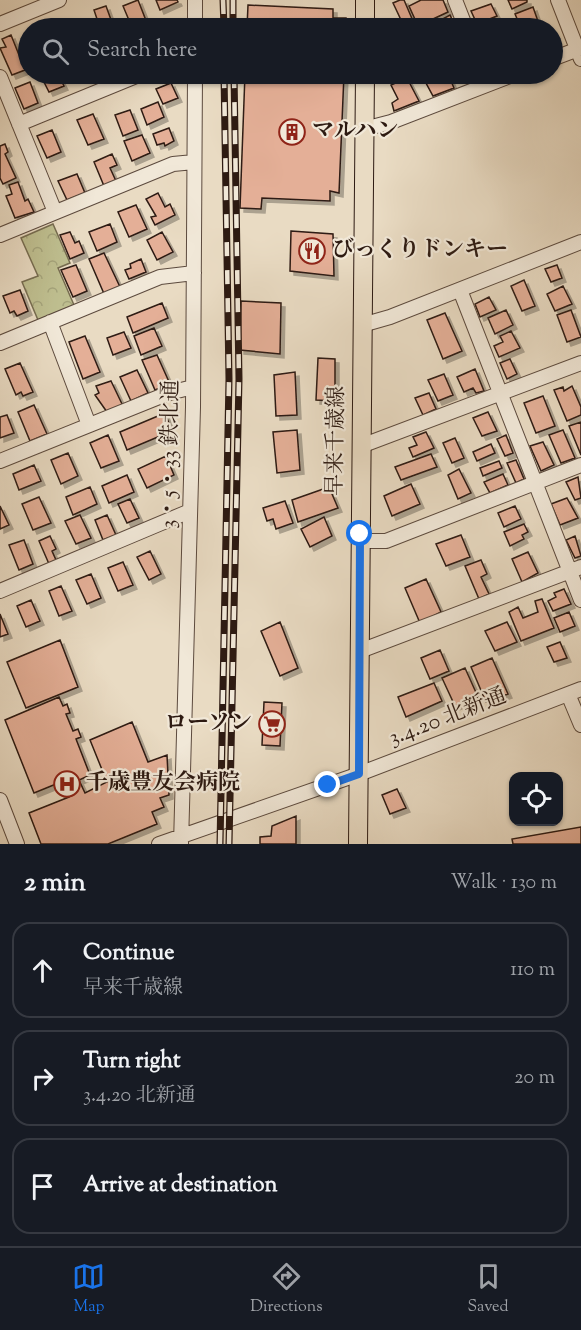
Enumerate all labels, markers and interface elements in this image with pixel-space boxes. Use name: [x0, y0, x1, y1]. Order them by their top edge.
search box: [18, 18, 563, 84]
icon: search: [39, 35, 72, 68]
text: Search here: [87, 35, 197, 67]
place label: マルハン: [312, 116, 398, 148]
building icon: マルハン: [277, 117, 307, 147]
place label: びっくりドンキー: [332, 235, 508, 267]
restaurant icon: びっくりドンキー: [297, 236, 327, 266]
street label: 3・5・33 鉄北通: [154, 379, 188, 529]
street label: 早来千歳線: [320, 386, 354, 496]
route start: [346, 520, 372, 546]
street label: 3.4.20 北新通: [385, 681, 511, 755]
place label: ローソン: [165, 708, 252, 740]
supermarket icon: ローソン: [257, 709, 287, 739]
place label: 千歳豊友会病院: [86, 768, 240, 800]
hospital icon: 千歳豊友会病院: [52, 769, 82, 799]
route end: [314, 771, 340, 797]
map controls: [509, 772, 563, 826]
button: locate: [509, 772, 563, 826]
text: 2 min: [24, 865, 86, 902]
text: Walk · 130 m: [450, 869, 557, 898]
text: Continue: [83, 938, 174, 970]
icon: ahead: [26, 954, 59, 987]
text: 110 m: [510, 956, 555, 985]
text: 早来千歳線: [83, 974, 183, 1003]
text: Turn right: [83, 1046, 180, 1078]
icon: right: [26, 1062, 59, 1095]
text: 20 m: [514, 1064, 555, 1093]
text: 3.4.20 北新通: [83, 1082, 195, 1111]
icon: arrive: [26, 1170, 59, 1203]
text: Arrive at destination: [83, 1170, 278, 1202]
tab: Map: [72, 1260, 105, 1319]
tab: Directions: [250, 1260, 323, 1319]
tab: Saved: [467, 1260, 509, 1319]

